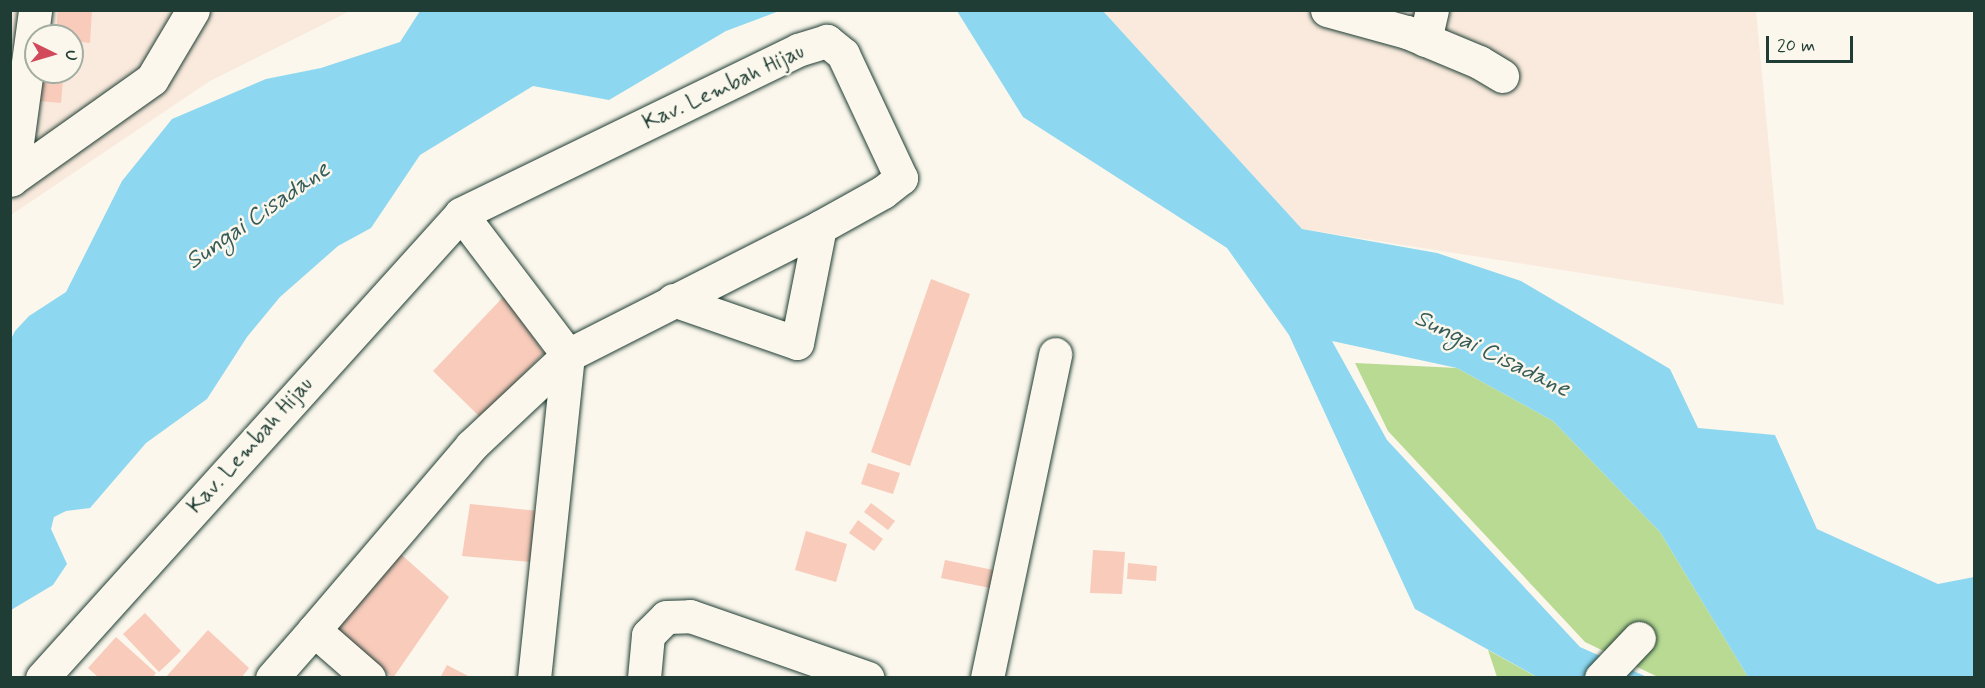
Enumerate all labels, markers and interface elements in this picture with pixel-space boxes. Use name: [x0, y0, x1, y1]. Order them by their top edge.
north arrow: [24, 24, 84, 84]
scale bar: [1769, 24, 1856, 62]
text: 20 m: [1777, 34, 1815, 58]
street label: Kav. Lembah Hijau: [635, 37, 813, 139]
text: U: [60, 49, 81, 62]
water label: Sungai Cisadane: [180, 156, 336, 276]
water label: Sungai Cisadane: [1410, 304, 1574, 404]
street label: Kav. Lembah Hijau: [180, 369, 322, 523]

